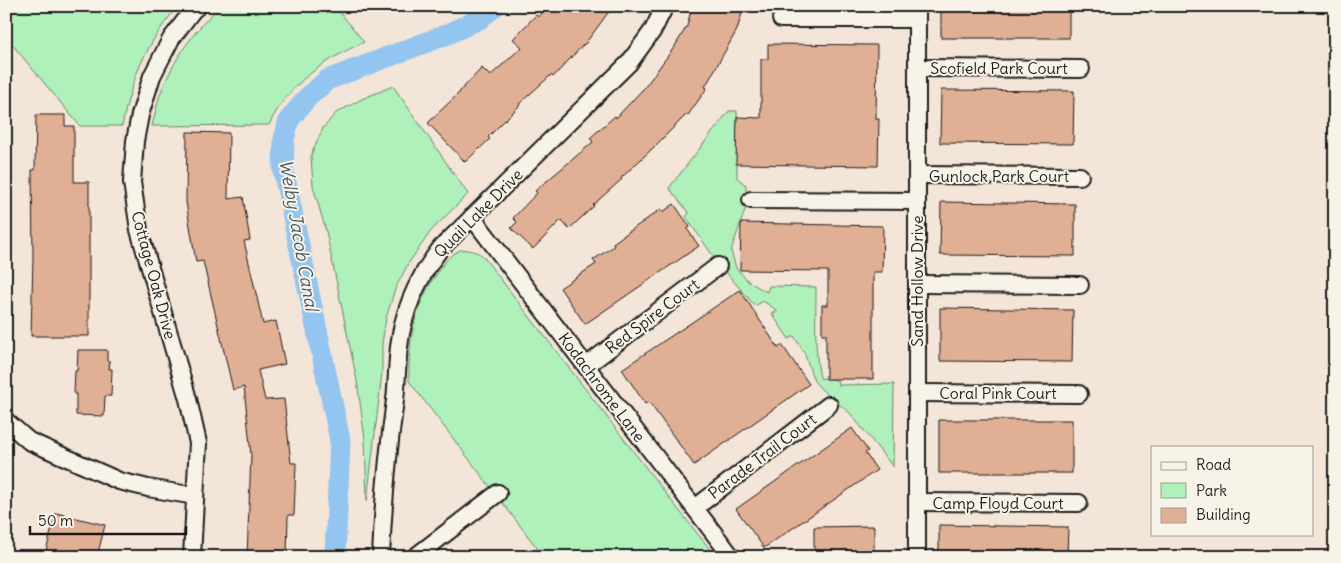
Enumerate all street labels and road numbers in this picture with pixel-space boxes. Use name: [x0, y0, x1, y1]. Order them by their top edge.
street label: Scofield Park Court: [930, 58, 1068, 78]
street label: Quail Lake Drive: [429, 164, 527, 262]
street label: Gunlock Park Court: [929, 166, 1070, 186]
street label: Cottage Oak Drive: [127, 209, 181, 341]
street label: Sand Hollow Drive: [907, 215, 927, 347]
street label: Red Spire Court: [601, 274, 703, 358]
street label: Kodachrome Lane: [554, 328, 650, 446]
street label: Coral Pink Court: [939, 383, 1057, 403]
street label: Parade Trail Court: [704, 409, 820, 503]
street label: Camp Floyd Court: [932, 493, 1064, 513]

